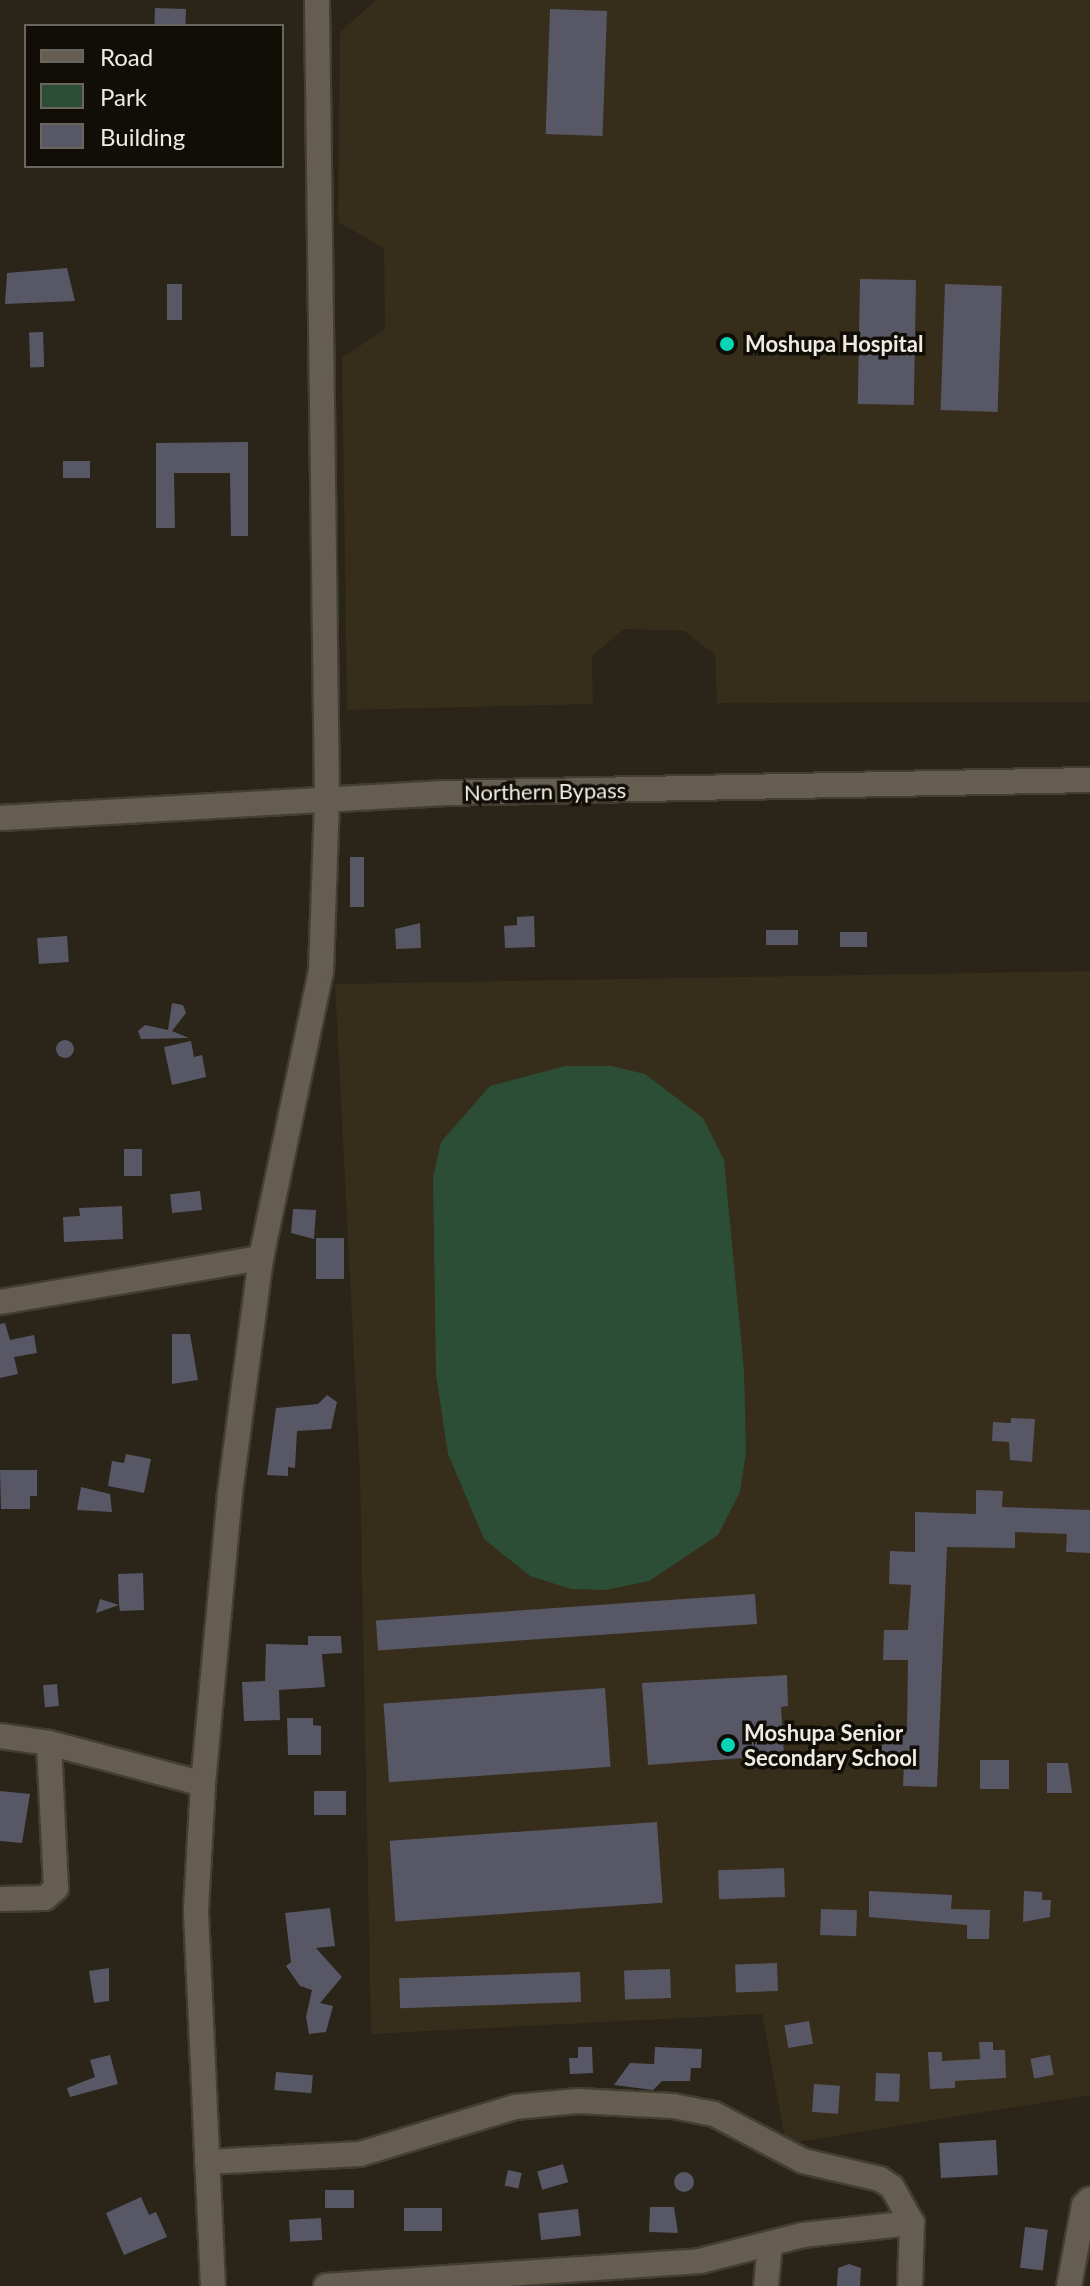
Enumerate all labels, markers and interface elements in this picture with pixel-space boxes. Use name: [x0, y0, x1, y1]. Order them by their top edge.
legend: [24, 24, 284, 168]
text: Road: [100, 42, 153, 71]
text: Park: [100, 82, 147, 111]
text: Building: [100, 122, 185, 151]
place label: Moshupa Hospital: [745, 331, 923, 357]
marker: Moshupa Hospital: [716, 333, 738, 355]
street label: Northern Bypass: [464, 776, 626, 806]
place label: Moshupa Senior Secondary School: [744, 1719, 918, 1770]
marker: Moshupa Senior Secondary School: [719, 1736, 737, 1754]

